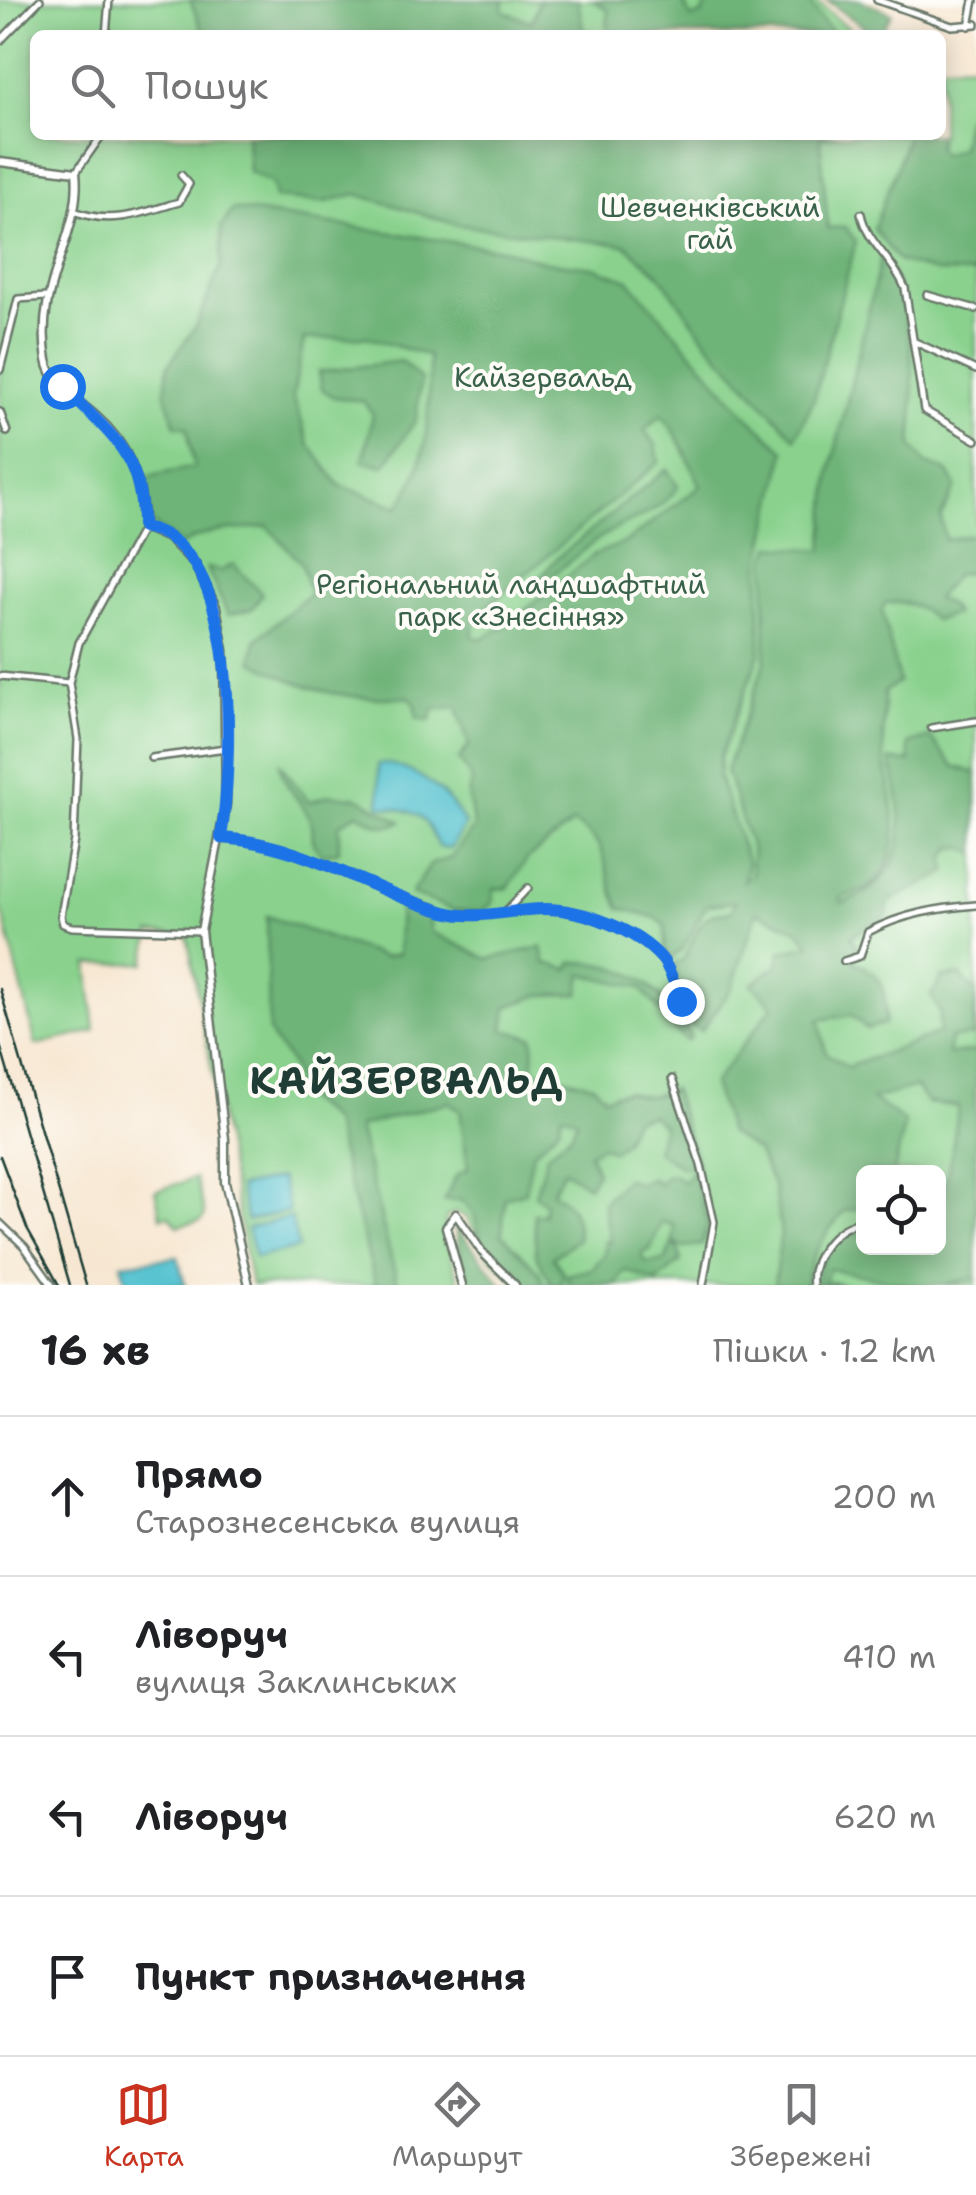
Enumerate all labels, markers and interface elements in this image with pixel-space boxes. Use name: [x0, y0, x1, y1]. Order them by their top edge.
search box: [30, 30, 946, 140]
icon: search: [65, 58, 120, 113]
text: Пошук: [145, 60, 268, 111]
park label: Шевченківський гай: [600, 188, 820, 258]
park label: Кайзервальд: [454, 358, 632, 396]
route start: [40, 364, 86, 410]
park label: Регіональний ландшафтний парк «Знесіння»: [316, 565, 706, 635]
route end: [659, 979, 705, 1025]
district label: КАЙЗЕРВАЛЬД: [249, 1055, 565, 1106]
map controls: [856, 1165, 946, 1255]
button: locate: [856, 1165, 946, 1255]
text: 16 хв: [40, 1322, 150, 1378]
text: Пішки · 1.2 km: [713, 1329, 936, 1372]
text: Прямо: [135, 1449, 263, 1500]
icon: ahead: [40, 1469, 95, 1524]
text: 200 m: [832, 1475, 936, 1518]
text: Старознесенська вулиця: [135, 1500, 520, 1543]
text: Ліворуч: [135, 1609, 288, 1660]
icon: left: [40, 1629, 95, 1684]
text: 410 m: [842, 1635, 936, 1678]
text: вулиця Заклинських: [135, 1660, 457, 1703]
icon: left: [40, 1789, 95, 1844]
text: Ліворуч: [135, 1791, 288, 1842]
text: 620 m: [833, 1795, 936, 1838]
icon: arrive: [40, 1949, 95, 2004]
text: Пункт призначення: [135, 1951, 526, 2002]
tab: Карта: [104, 2077, 184, 2175]
tab: Маршрут: [392, 2077, 522, 2175]
tab: Збережені: [730, 2077, 872, 2175]

